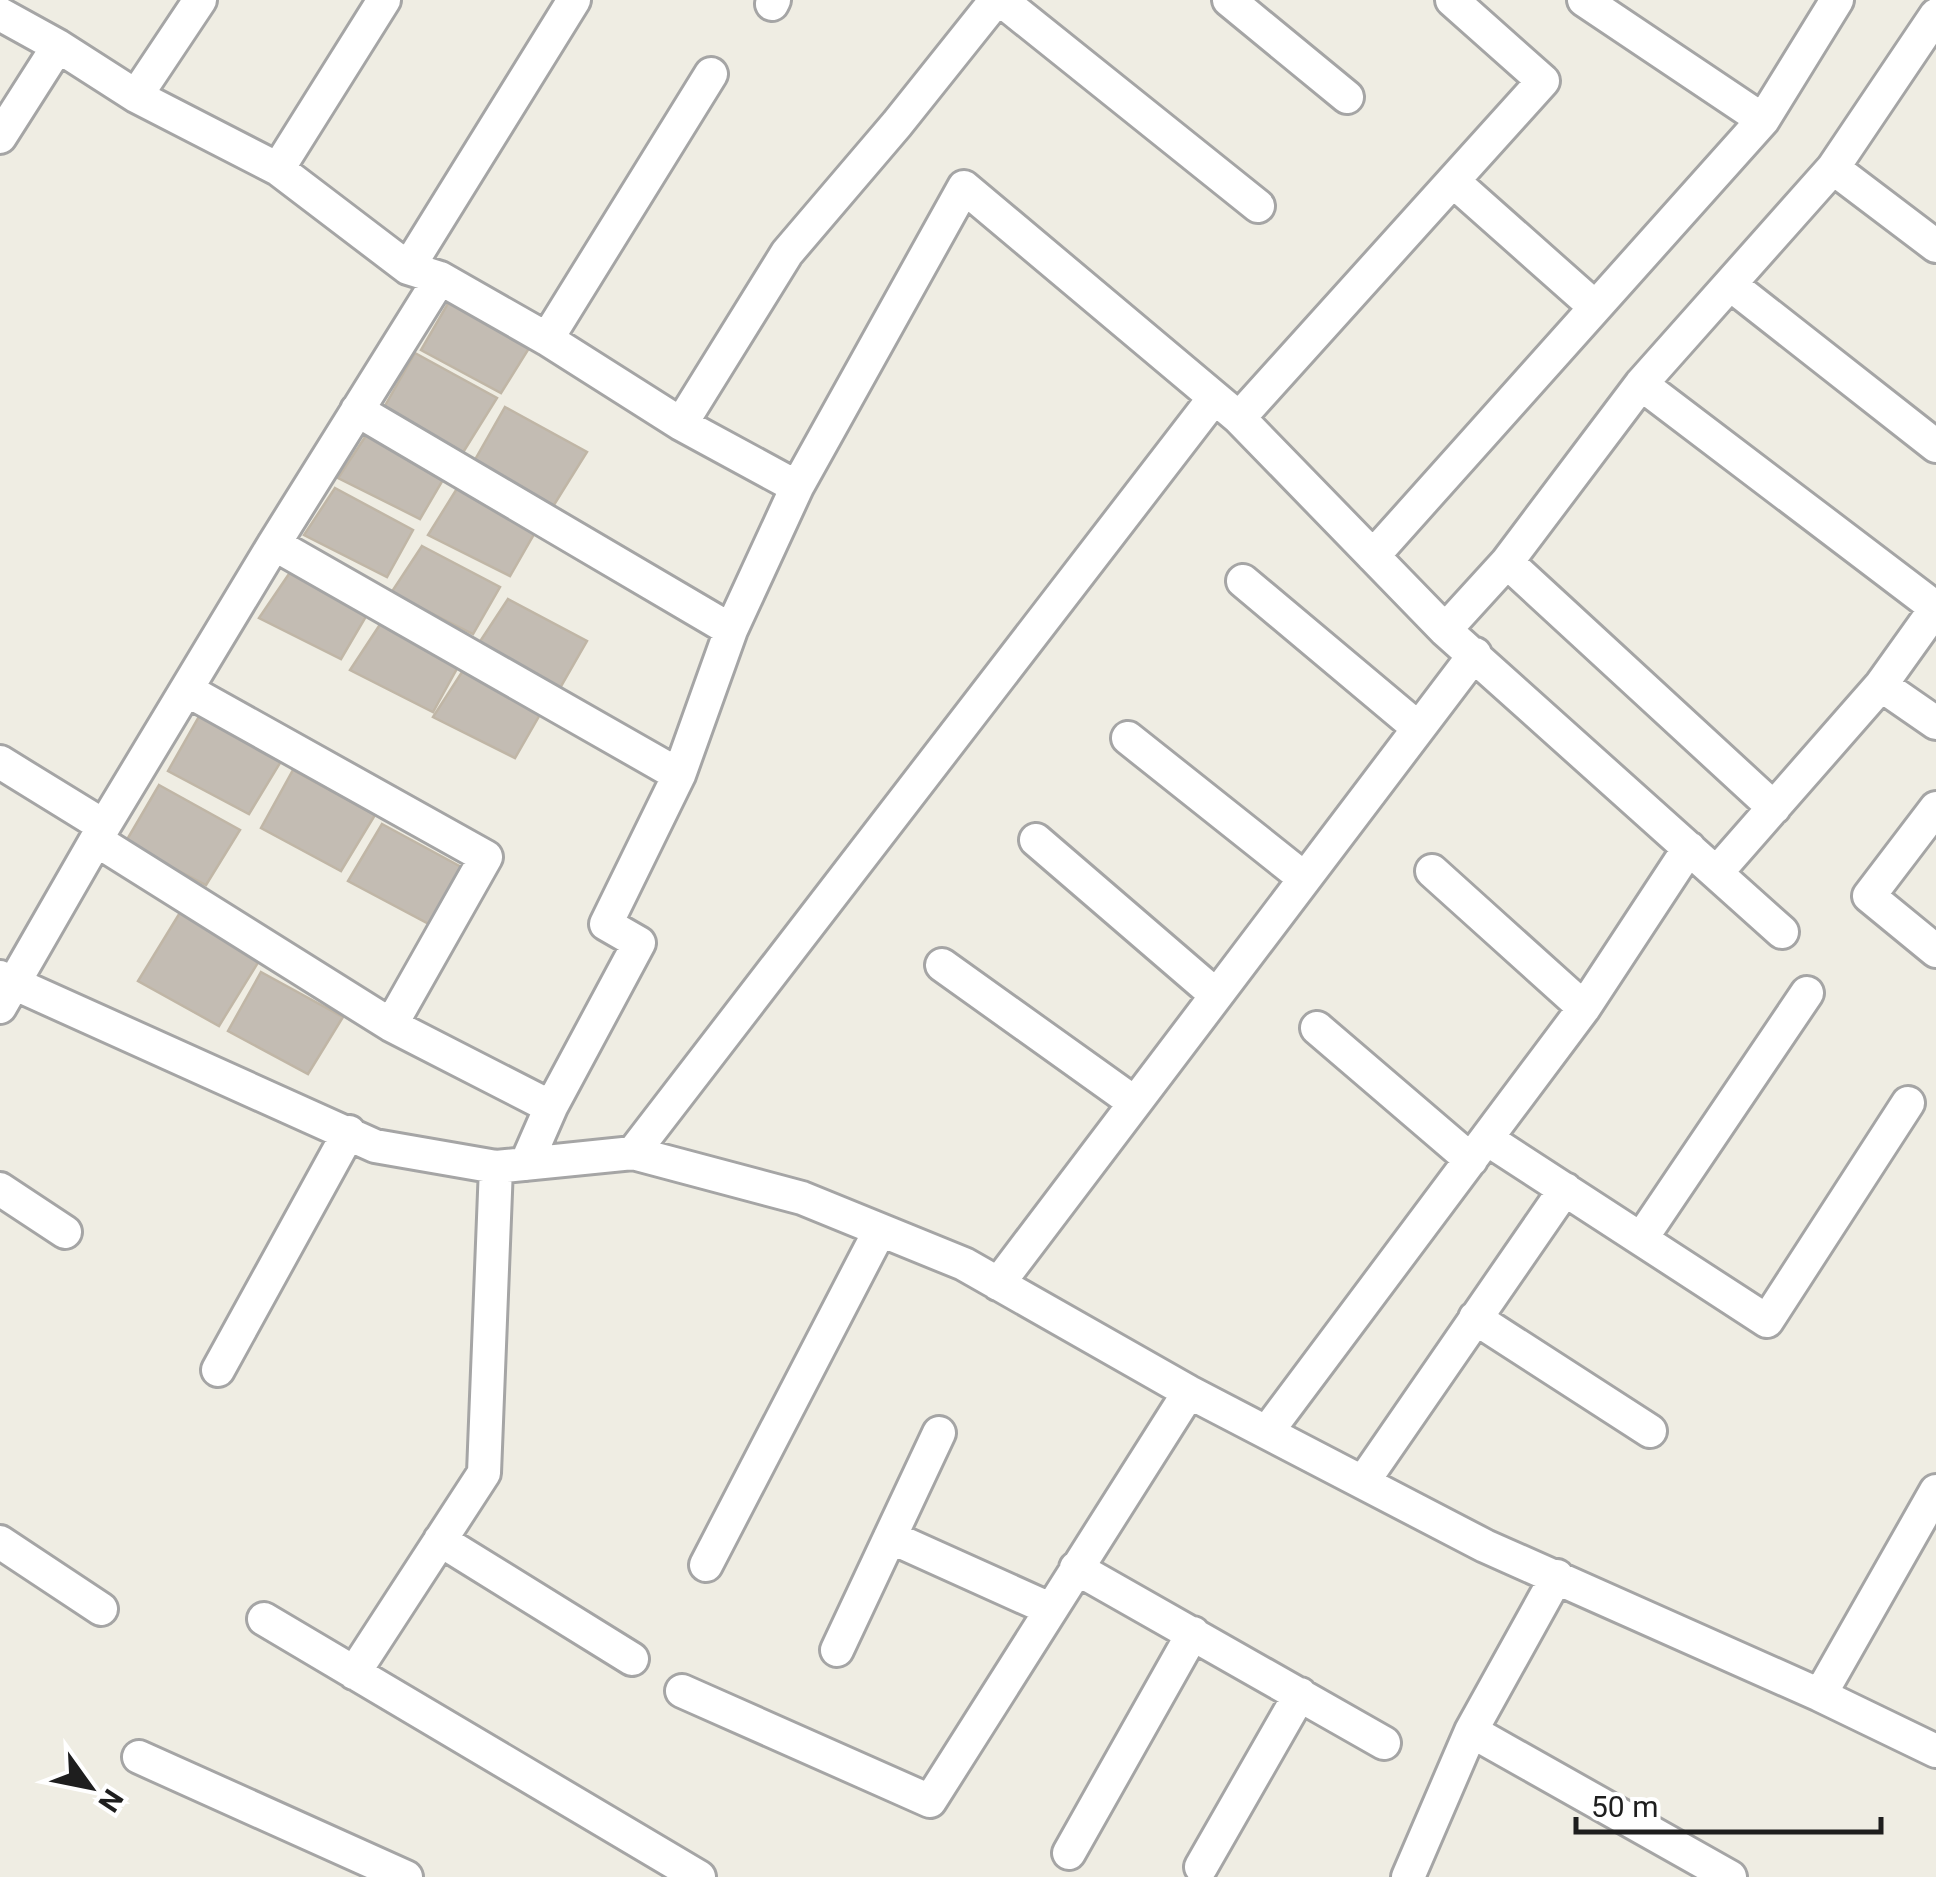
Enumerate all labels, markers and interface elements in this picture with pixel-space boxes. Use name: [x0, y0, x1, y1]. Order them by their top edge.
north arrow: [40, 1737, 140, 1837]
scale bar: [1576, 1772, 1881, 1834]
text: N: [91, 1783, 130, 1818]
text: 50 m: [1591, 1789, 1658, 1824]

